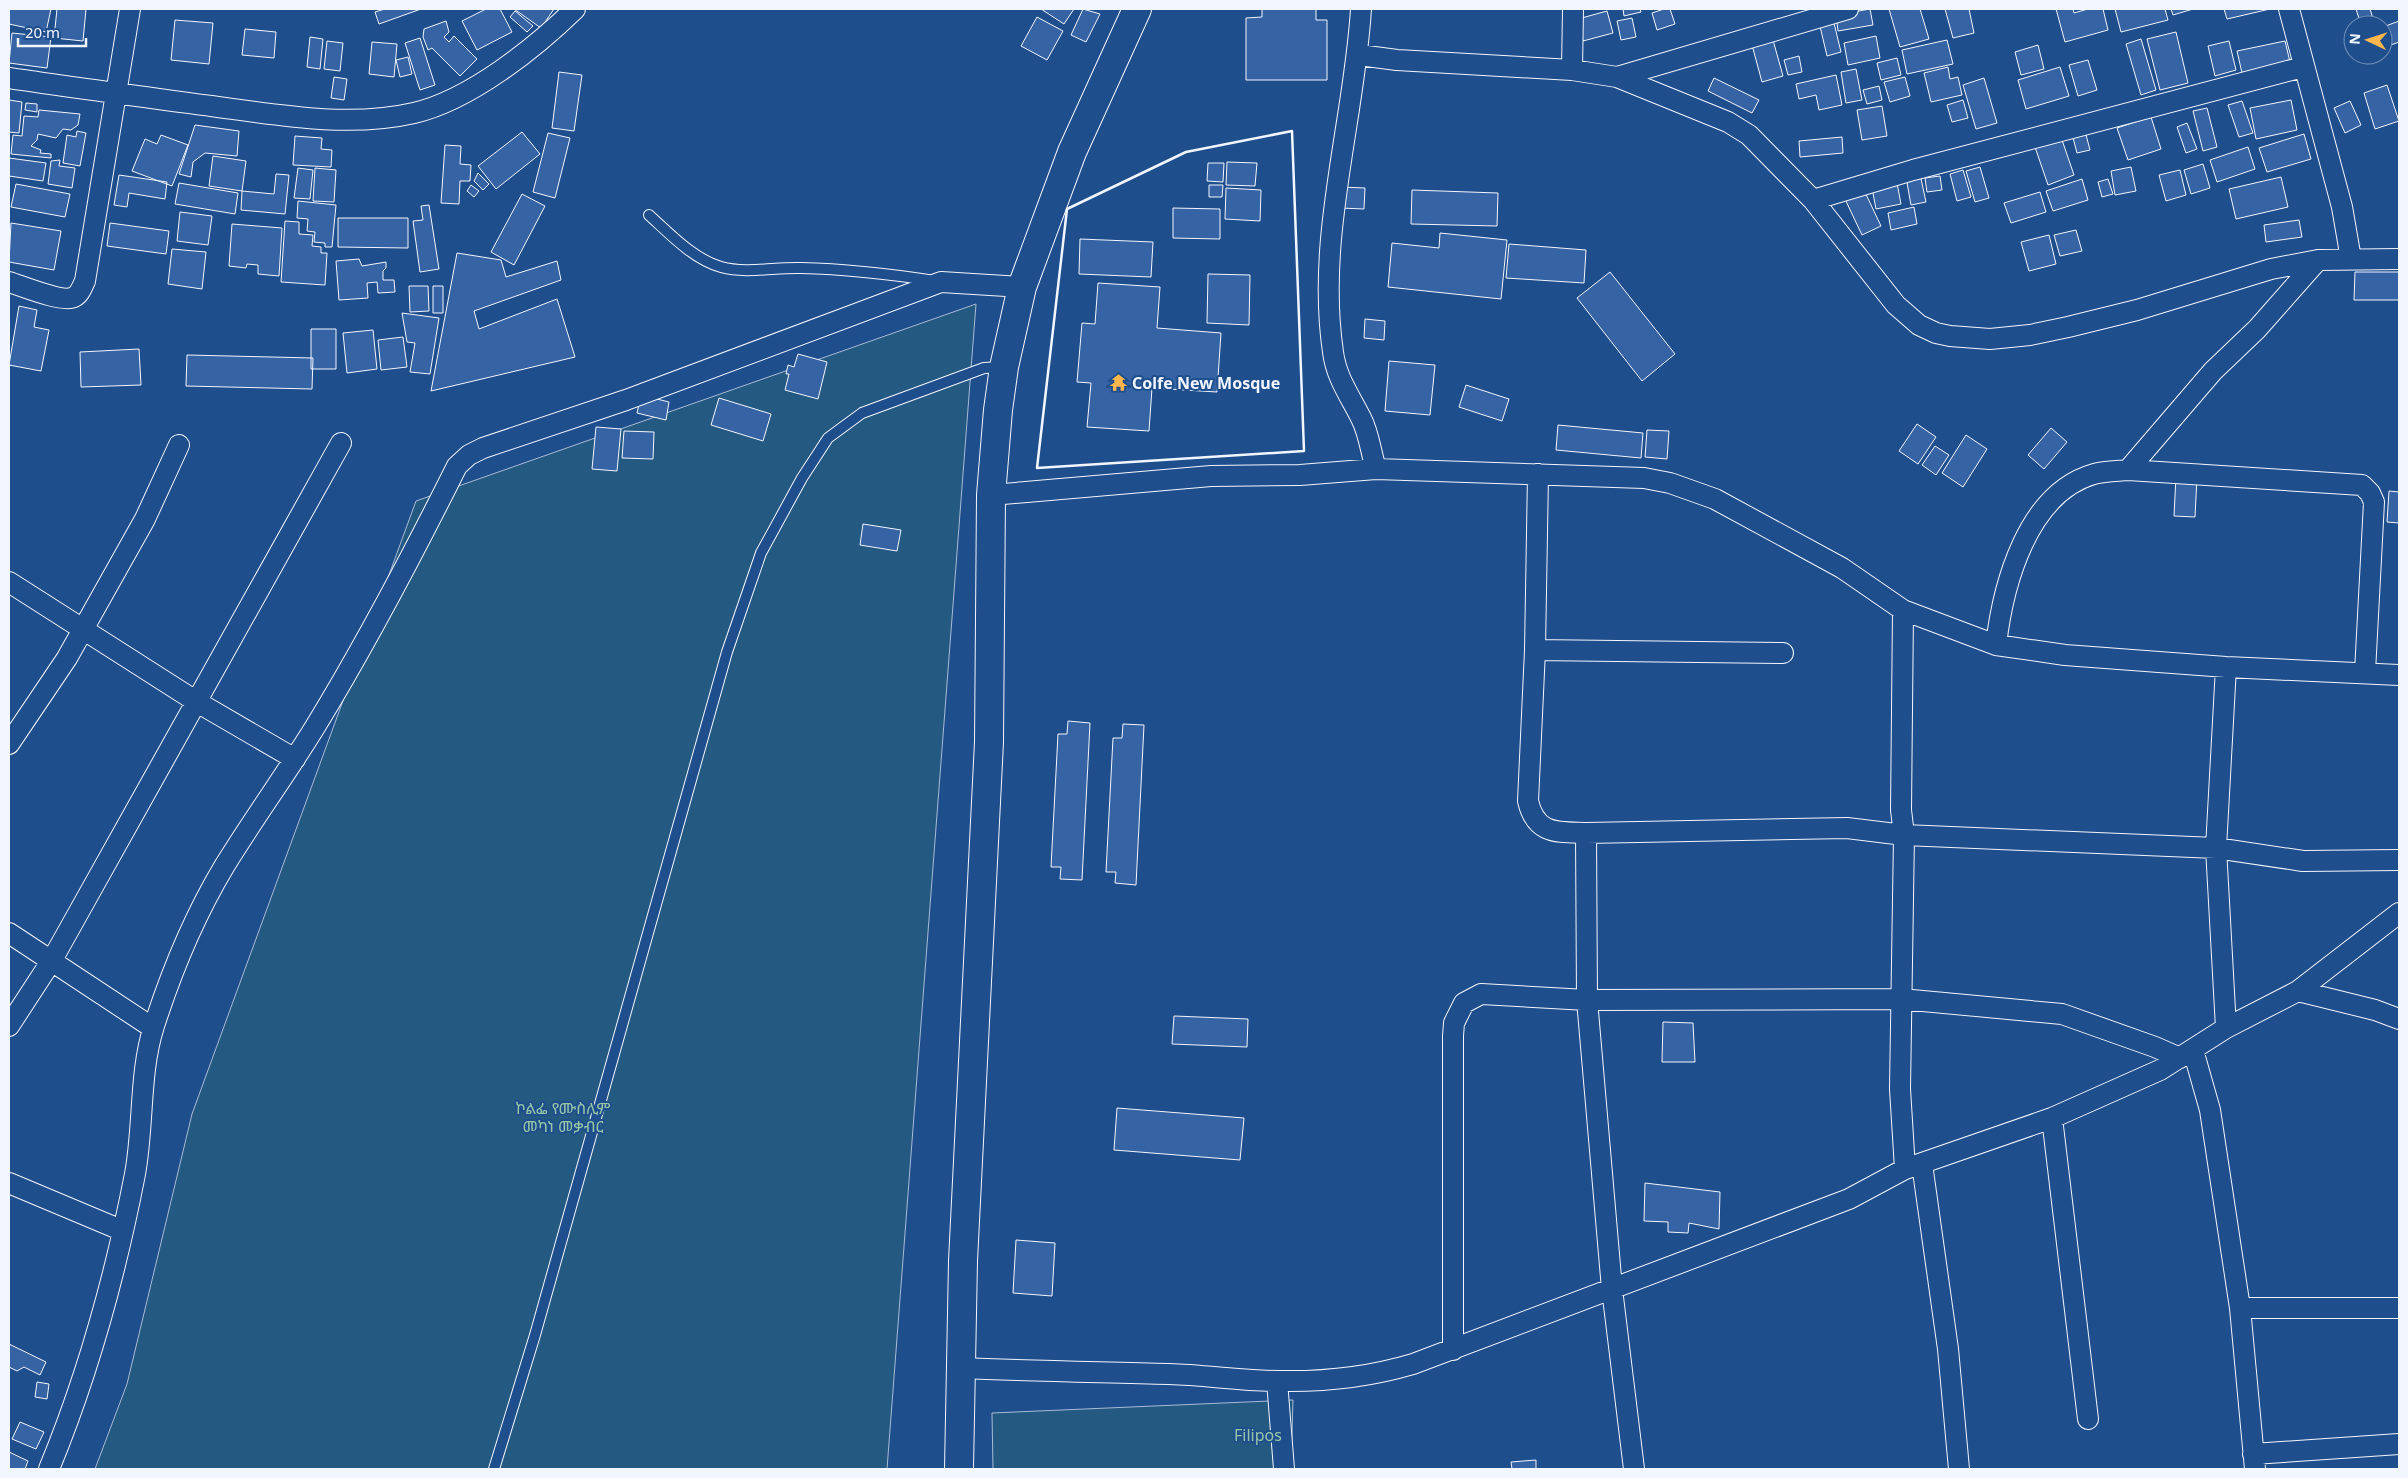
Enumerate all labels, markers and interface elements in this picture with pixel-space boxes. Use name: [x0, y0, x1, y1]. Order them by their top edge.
scale bar: [18, 15, 85, 47]
north arrow: [2343, 15, 2393, 65]
text: 20 m: [25, 22, 60, 42]
text: N: [2345, 33, 2364, 45]
place label: Colfe New Mosque: [1132, 372, 1280, 394]
temple icon: Colfe New Mosque: [1108, 373, 1128, 393]
park label: ኮልፌ የሙስሊም መካነ መቃብር: [516, 1097, 610, 1137]
park label: Filipos: [1234, 1424, 1282, 1446]

